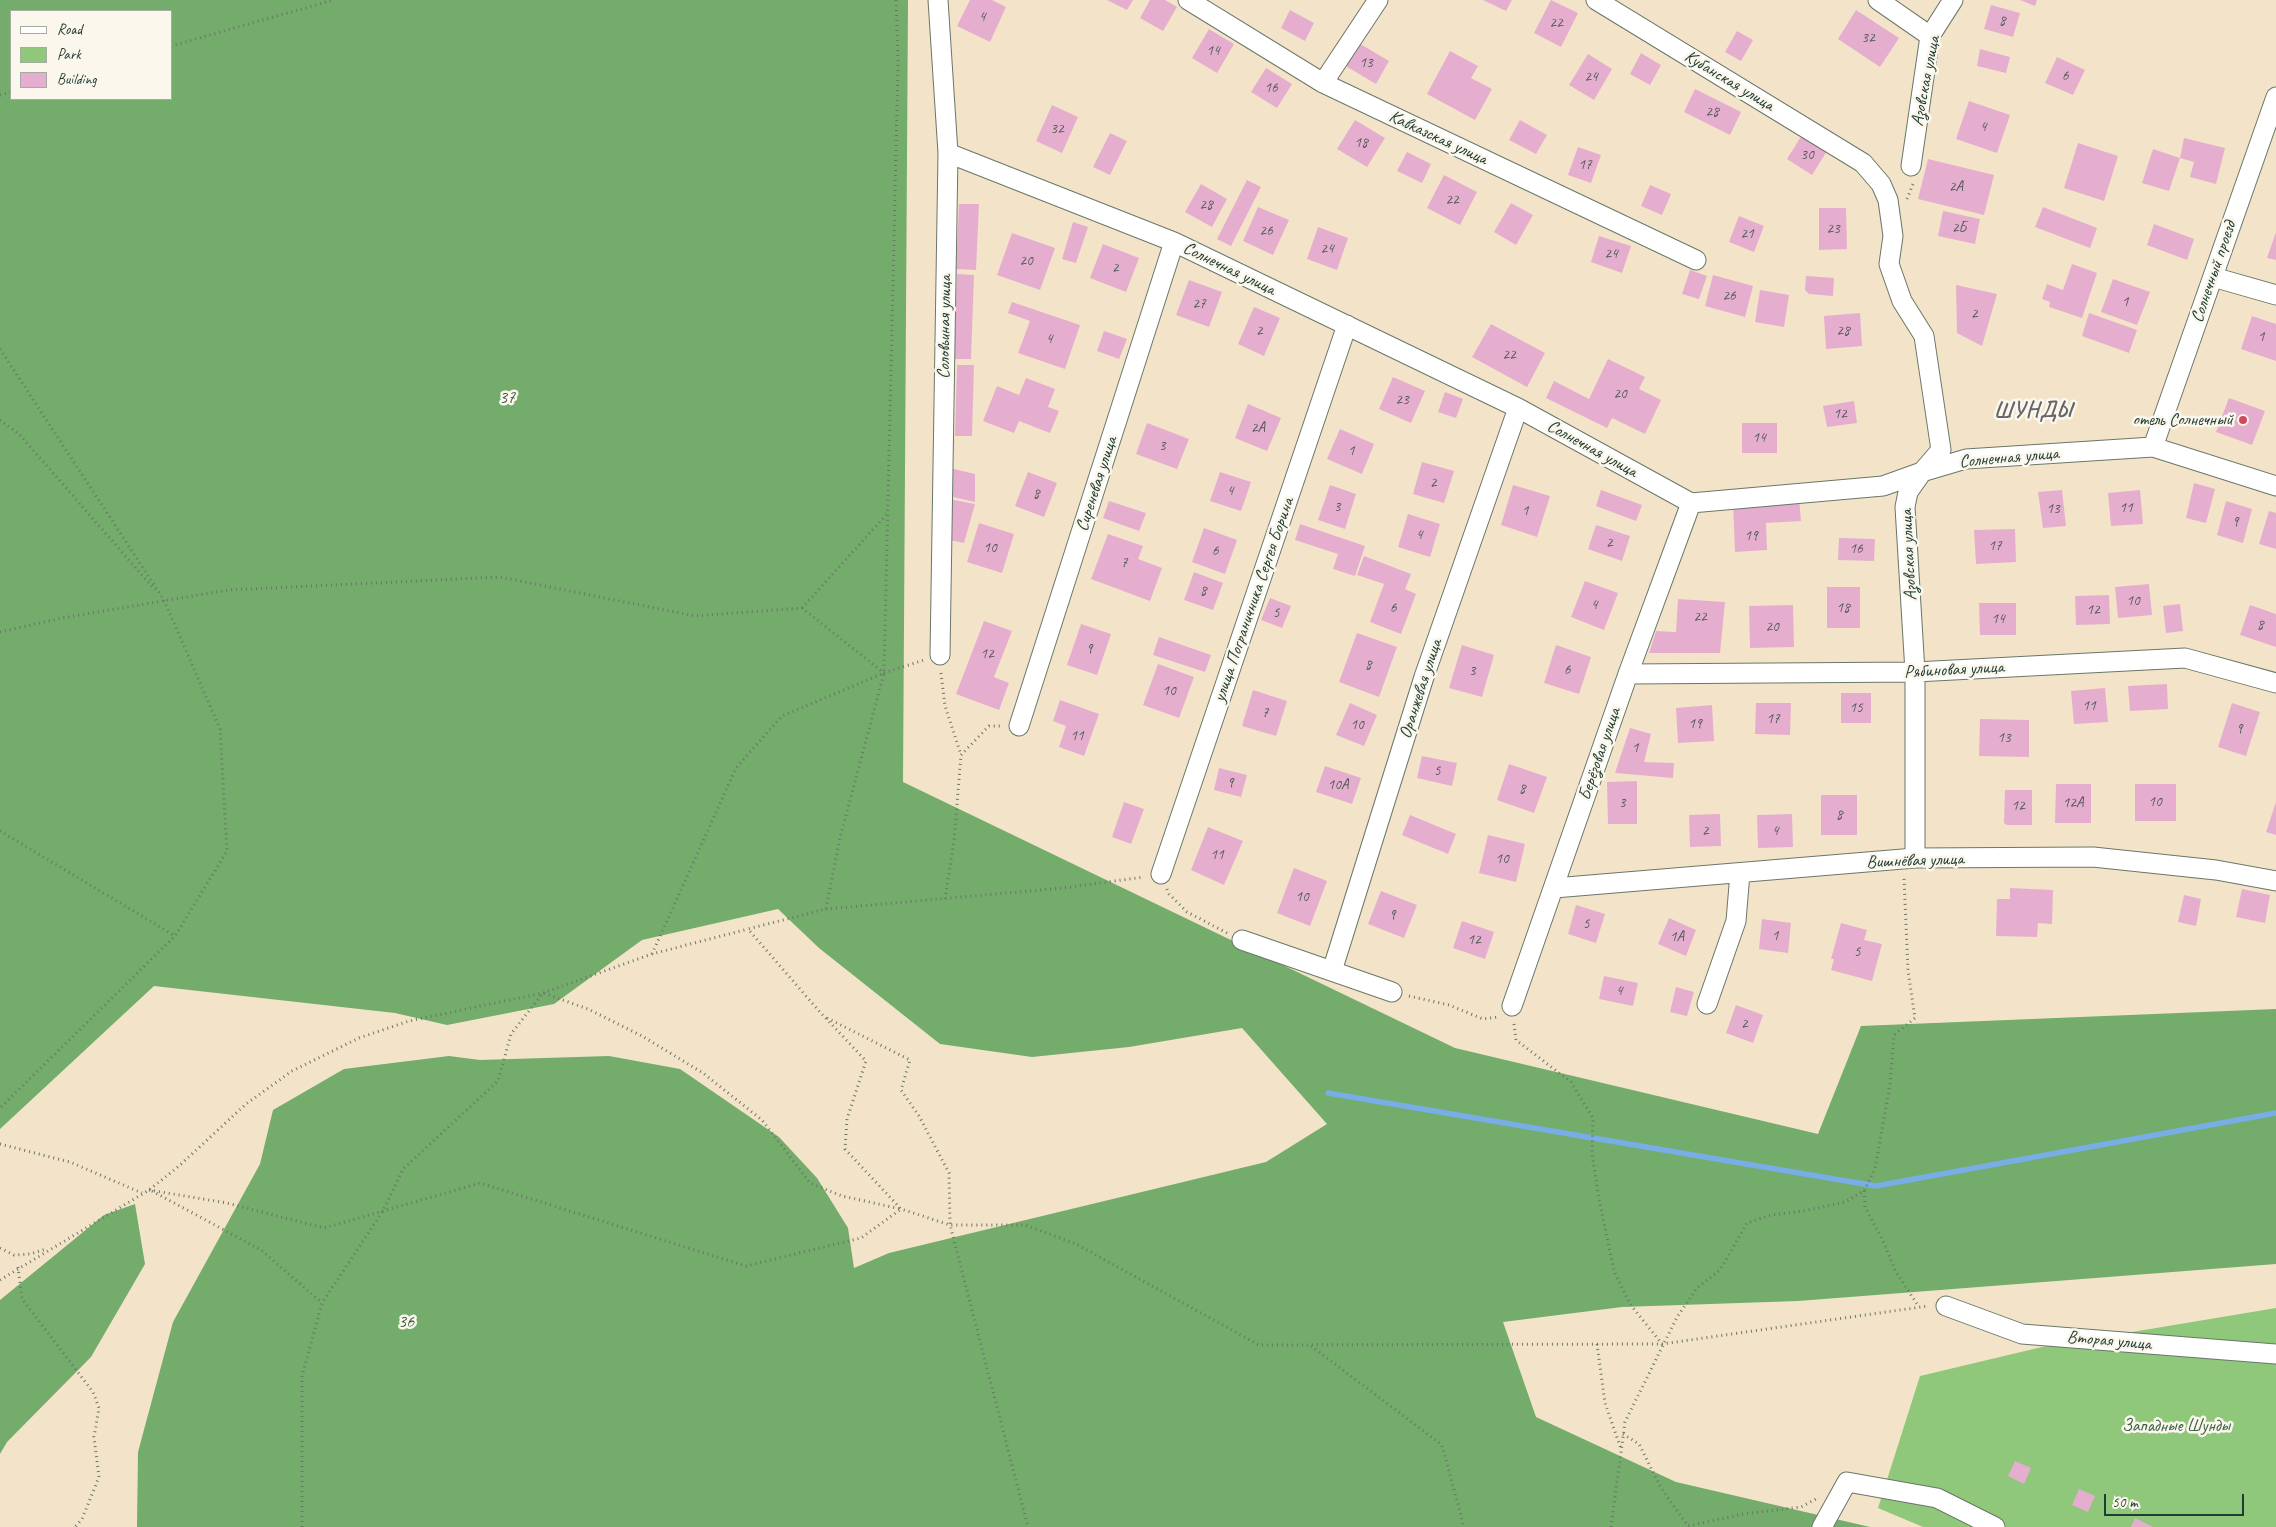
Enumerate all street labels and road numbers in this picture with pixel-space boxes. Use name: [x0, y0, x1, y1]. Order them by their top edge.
street label: Азовская улица: [1907, 34, 1945, 128]
street label: Кубанская улица: [1680, 46, 1778, 116]
street label: Кавказская улица: [1385, 106, 1491, 170]
street label: Солнечный проезд: [2187, 218, 2241, 326]
street label: Солнечная улица: [1179, 237, 1279, 301]
street label: Соловьиная улица: [933, 275, 957, 379]
street label: Солнечная улица: [1543, 415, 1641, 483]
street label: Сиреневая улица: [1072, 434, 1122, 534]
street label: Солнечная улица: [1958, 443, 2060, 473]
street label: улица Пограничника Сергея Борина: [1209, 495, 1299, 705]
street label: Азовская улица: [1896, 509, 1922, 601]
street label: Оранжевая улица: [1395, 637, 1447, 741]
street label: Рябиновая улица: [1903, 657, 2005, 683]
street label: Берёзовая улица: [1574, 705, 1626, 803]
street label: Вишнёвая улица: [1866, 849, 1964, 873]
street label: Вторая улица: [2066, 1327, 2152, 1355]

